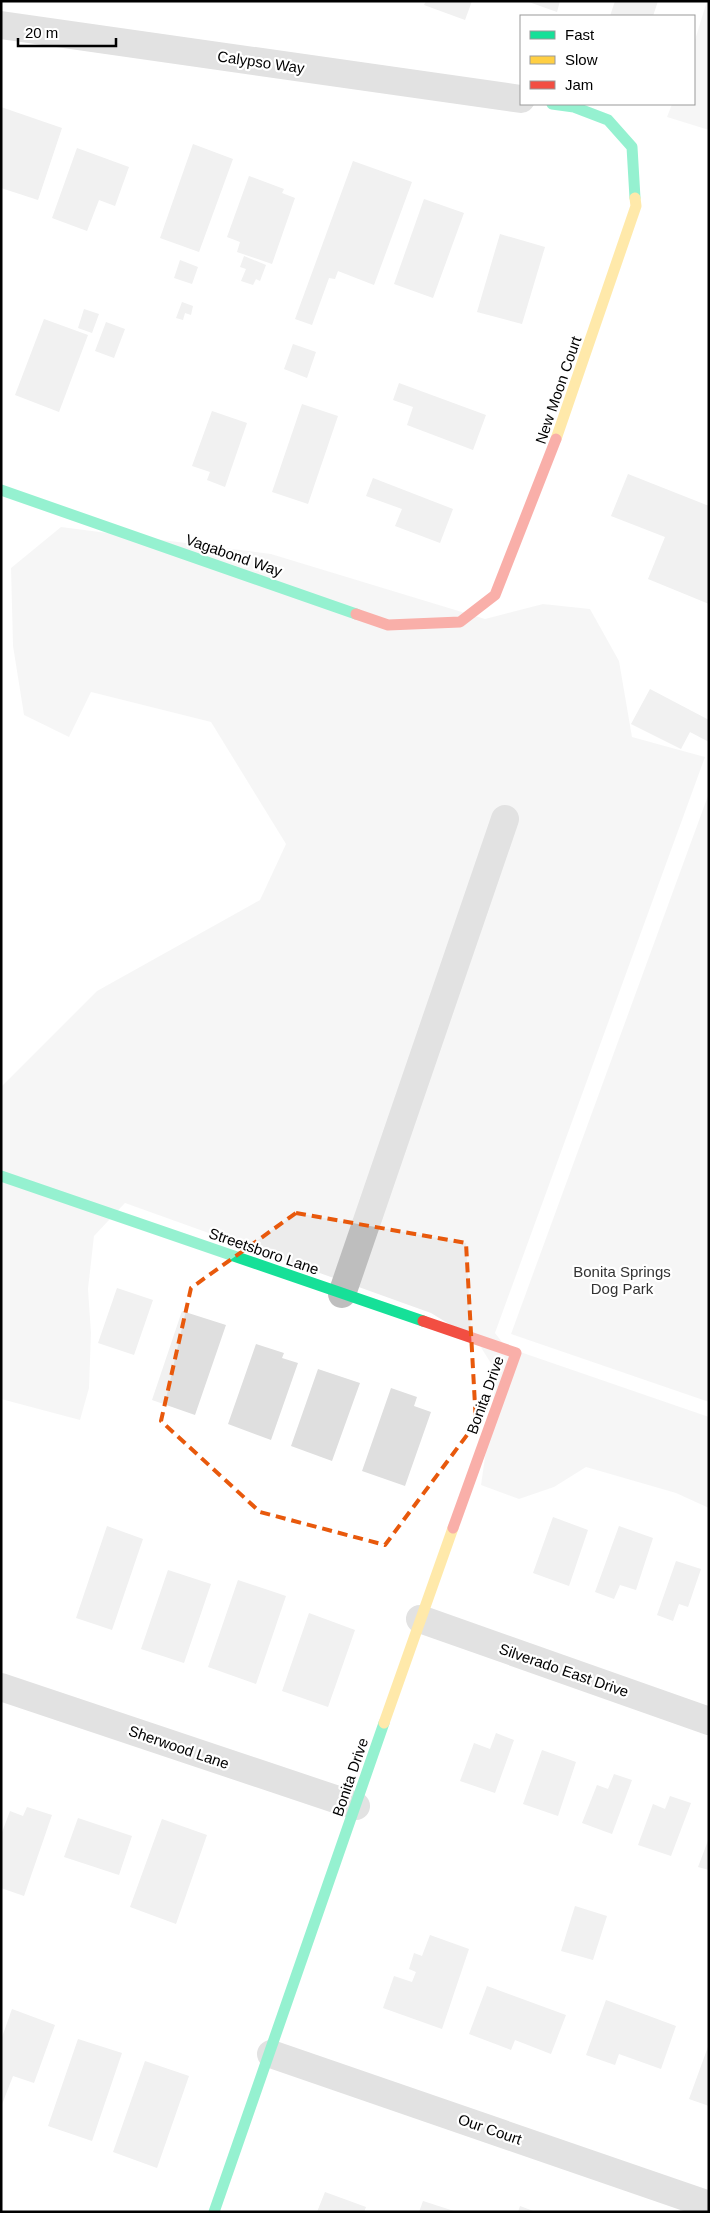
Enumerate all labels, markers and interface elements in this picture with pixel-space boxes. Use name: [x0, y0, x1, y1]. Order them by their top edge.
scale bar: [18, 15, 115, 47]
legend: [520, 15, 695, 105]
text: 20 m: [25, 24, 58, 41]
text: Fast: [565, 26, 595, 43]
street label: Calypso Way: [216, 47, 306, 77]
text: Slow: [565, 51, 598, 68]
text: Jam: [565, 76, 593, 93]
street label: New Moon Court: [532, 333, 585, 446]
street label: Vagabond Way: [184, 531, 285, 580]
street label: Streetsboro Lane: [207, 1224, 321, 1278]
park label: Bonita Springs Dog Park: [573, 1263, 671, 1297]
street label: Bonita Drive: [463, 1354, 507, 1436]
street label: Silverado East Drive: [497, 1640, 631, 1700]
street label: Sherwood Lane: [127, 1722, 231, 1772]
street label: Bonita Drive: [329, 1736, 371, 1818]
street label: Our Court: [456, 2110, 525, 2148]

